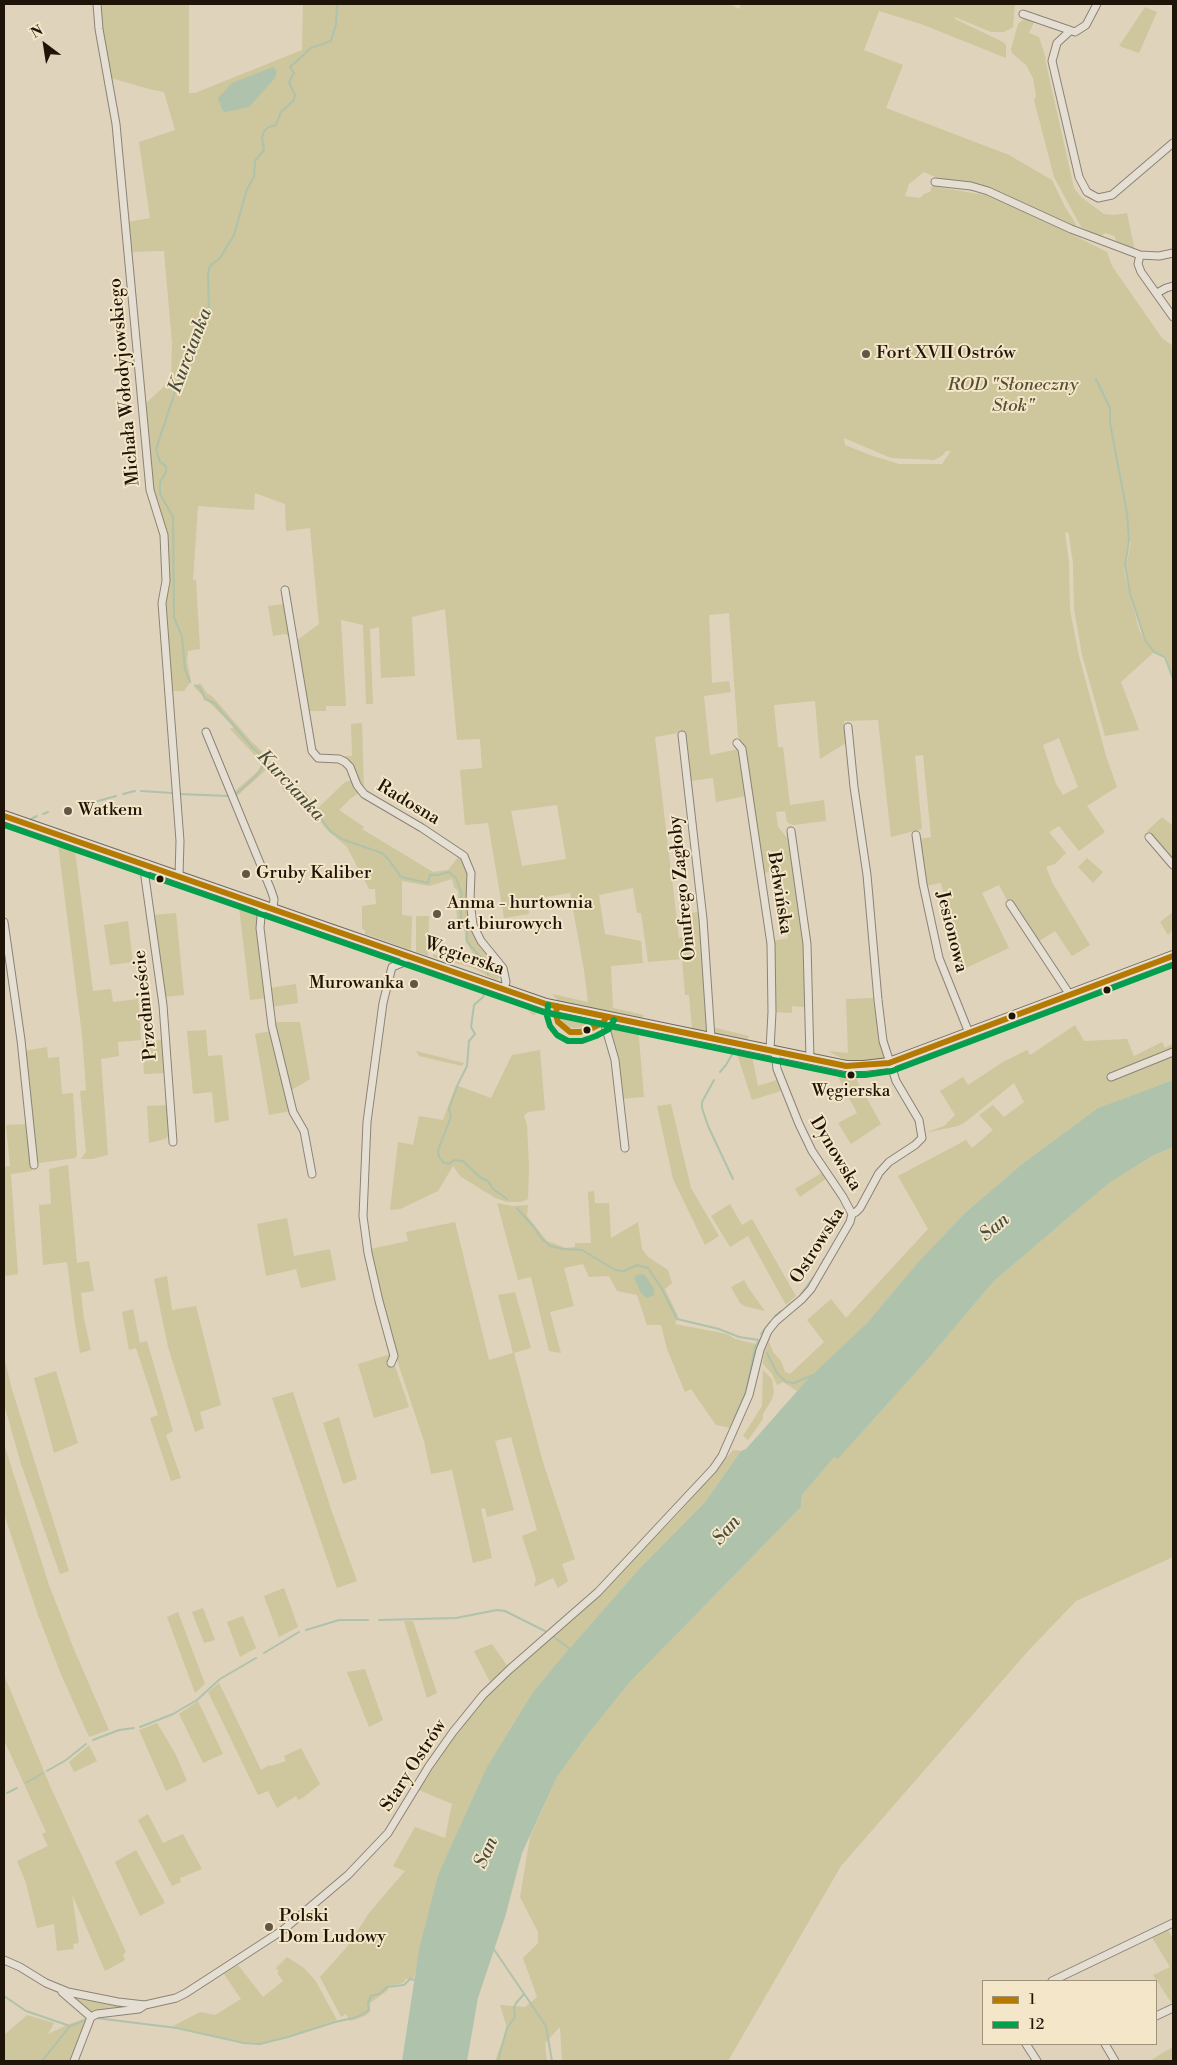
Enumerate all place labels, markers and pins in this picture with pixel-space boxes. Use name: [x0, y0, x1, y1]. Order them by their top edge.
place label: Fort XVII Ostrów: [876, 343, 1016, 365]
marker: Fort XVII Ostrów: [860, 348, 872, 360]
place label: Watkem: [78, 800, 143, 822]
marker: Watkem: [62, 805, 74, 817]
place label: Gruby Kaliber: [256, 863, 372, 885]
marker: Gruby Kaliber: [240, 868, 252, 880]
unlabelled marker: [155, 874, 165, 884]
place label: Anma - hurtownia art. biurowych: [447, 893, 593, 936]
marker: Anma - hurtownia art. biurowych: [431, 908, 443, 920]
place label: Murowanka: [309, 973, 404, 995]
marker: Murowanka: [408, 978, 420, 990]
unlabelled marker: [1102, 985, 1112, 995]
unlabelled marker: [1007, 1011, 1017, 1021]
unlabelled marker: [582, 1025, 592, 1035]
marker: Węgierska: [846, 1070, 856, 1080]
place label: Węgierska: [812, 1082, 890, 1102]
place label: Polski Dom Ludowy: [279, 1906, 386, 1948]
marker: Polski Dom Ludowy: [263, 1921, 275, 1933]

